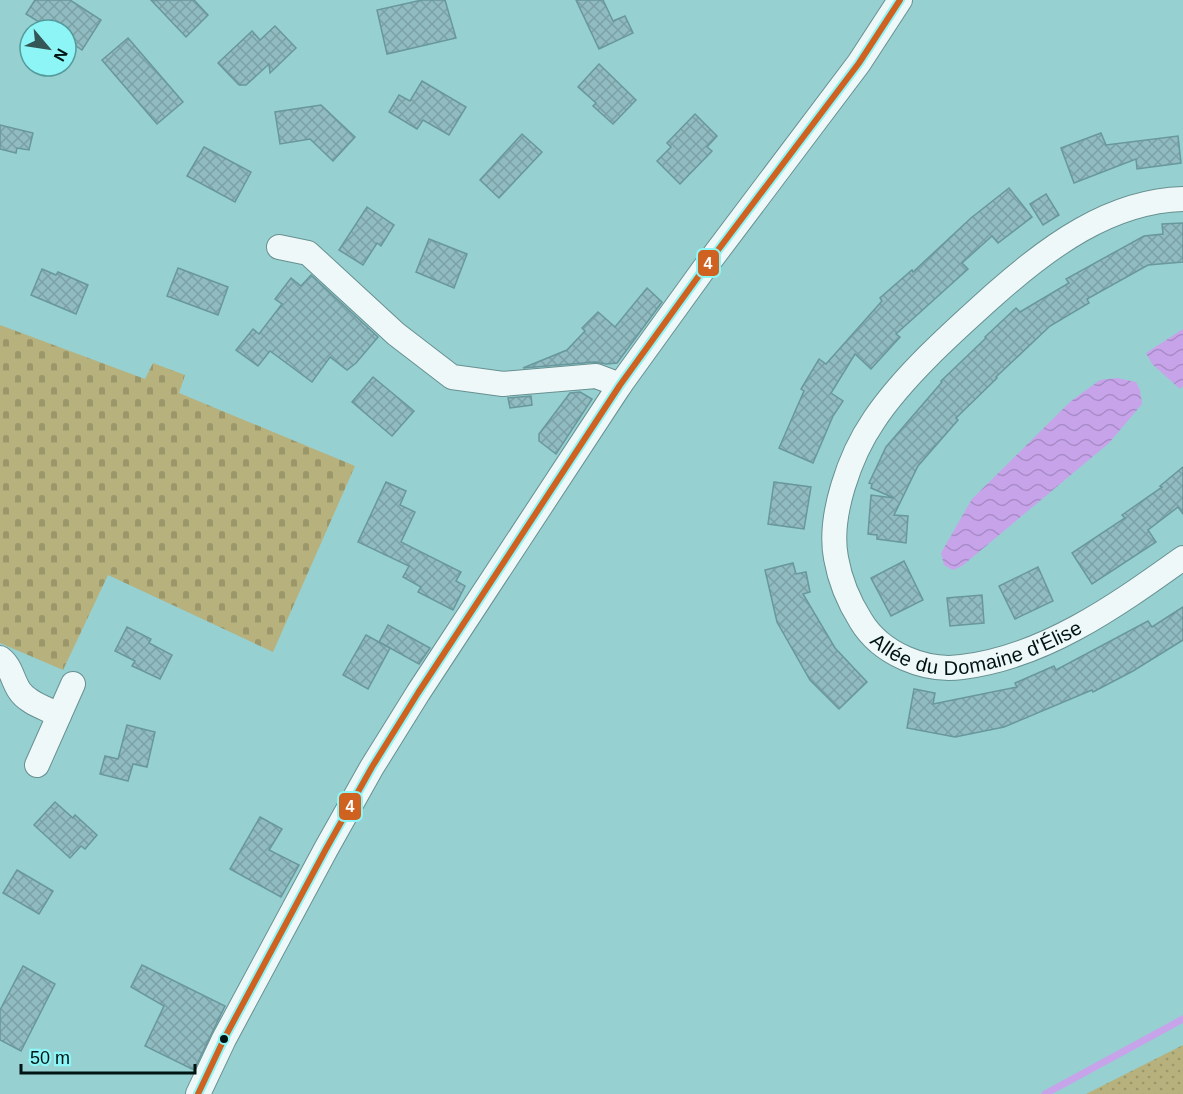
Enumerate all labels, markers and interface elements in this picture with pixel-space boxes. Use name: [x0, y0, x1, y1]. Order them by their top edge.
north arrow: [18, 18, 78, 78]
text: N: [50, 46, 71, 64]
line badge: 4: [697, 249, 720, 277]
text: 4: [704, 255, 713, 272]
street label: Allée du Domaine d'Élise: [868, 608, 1090, 644]
text: Allée du Domaine d'Élise: [866, 616, 1085, 679]
line badge: 4: [338, 792, 362, 821]
text: 4: [346, 798, 355, 815]
unlabelled marker: [218, 1033, 230, 1045]
scale bar: [21, 1037, 195, 1075]
text: 50 m: [30, 1048, 70, 1068]

